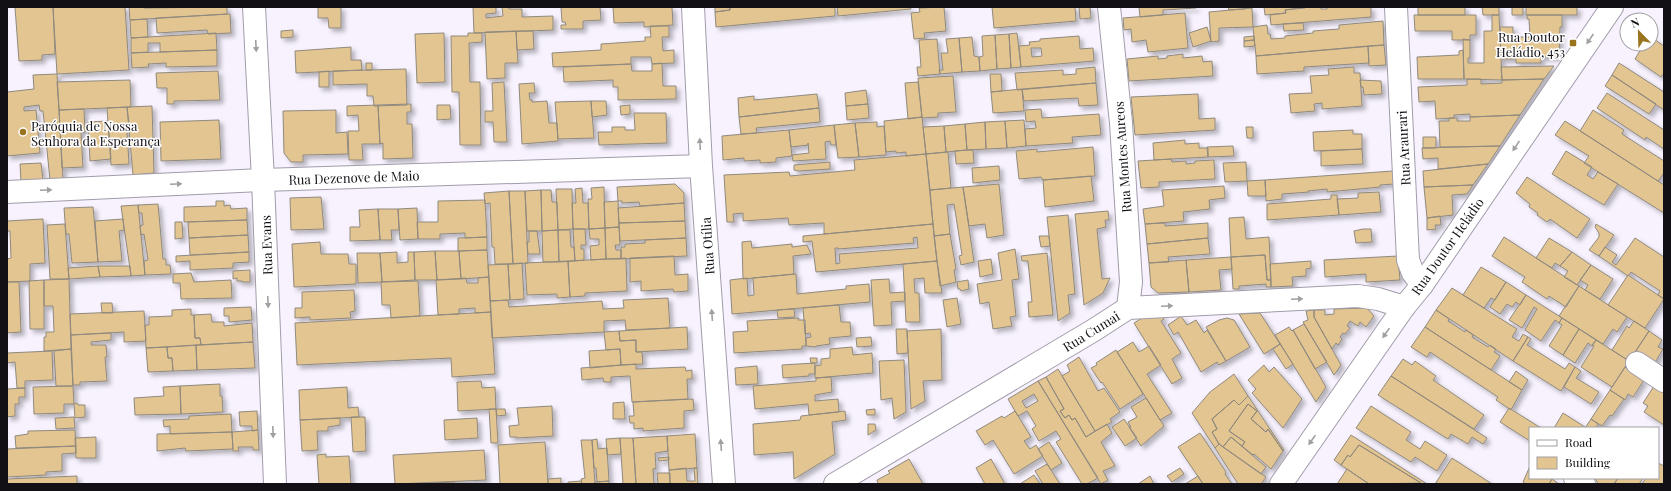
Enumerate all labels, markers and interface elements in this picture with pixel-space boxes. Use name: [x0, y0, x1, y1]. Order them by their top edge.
north arrow: [1619, 12, 1659, 52]
text: N: [1628, 14, 1642, 31]
place label: Rua Doutor Heládio, 453: [1496, 28, 1565, 60]
one-way arrow: [1586, 34, 1594, 44]
marker: Rua Doutor Heládio, 453: [1568, 38, 1578, 48]
one-way arrow: [252, 40, 259, 52]
street label: Rua Montes Aureos: [1110, 101, 1134, 213]
street label: Rua Araurari: [1393, 110, 1413, 186]
place label: Paróquia de Nossa Senhora da Esperança: [31, 117, 161, 149]
marker: Paróquia de Nossa Senhora da Esperança: [18, 127, 28, 137]
one-way arrow: [697, 137, 703, 150]
one-way arrow: [1512, 141, 1520, 152]
street label: Rua Dezenove de Maio: [288, 166, 420, 188]
one-way arrow: [170, 181, 183, 187]
one-way arrow: [40, 187, 52, 194]
street label: Rua Doutor Heládio: [1407, 194, 1487, 298]
street label: Rua Evans: [256, 215, 276, 275]
street label: Rua Otília: [696, 216, 717, 275]
one-way arrow: [265, 296, 271, 309]
one-way arrow: [1291, 296, 1304, 302]
one-way arrow: [1161, 302, 1173, 309]
street label: Rua Cumai: [1059, 307, 1123, 355]
one-way arrow: [709, 309, 716, 321]
one-way arrow: [1382, 328, 1390, 339]
one-way arrow: [270, 426, 277, 438]
legend: [1529, 427, 1659, 479]
text: Road: [1565, 434, 1592, 450]
one-way arrow: [1308, 435, 1316, 445]
one-way arrow: [718, 439, 725, 451]
text: Building: [1565, 454, 1611, 470]

